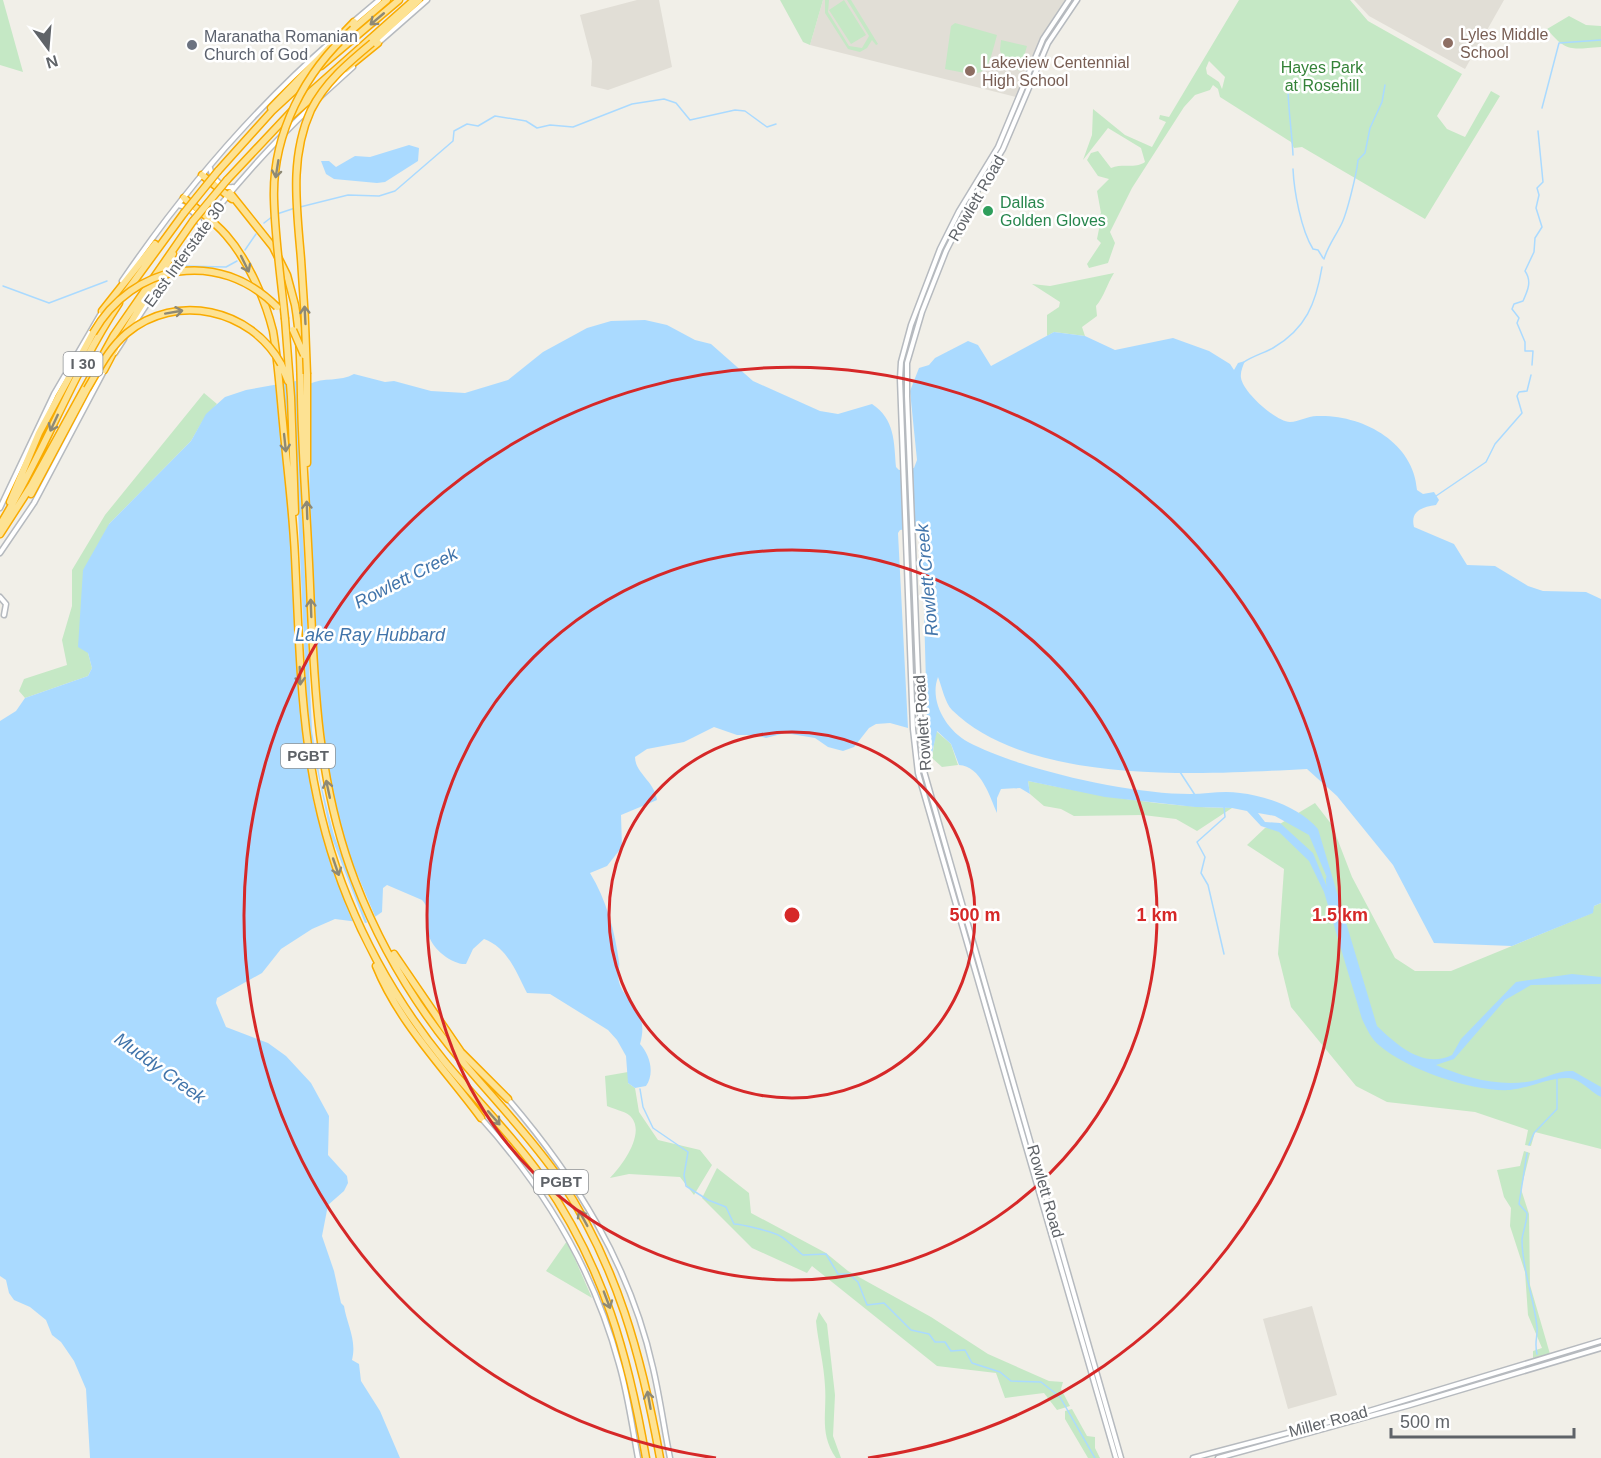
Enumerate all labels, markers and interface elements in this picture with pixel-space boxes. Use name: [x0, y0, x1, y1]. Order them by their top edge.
one-way arrow: [369, 13, 385, 26]
north arrow: [18, 18, 78, 78]
place label: Lyles Middle School: [1460, 26, 1548, 61]
place label: Maranatha Romanian Church of God: [204, 28, 358, 63]
marker: Lyles Middle School: [1441, 36, 1455, 50]
marker: Maranatha Romanian Church of God: [185, 38, 199, 52]
text: N: [44, 52, 60, 72]
place label: Lakeview Centennial High School: [982, 54, 1130, 89]
park label: Hayes Park at Rosehill: [1281, 59, 1364, 94]
marker: Lakeview Centennial High School: [963, 64, 977, 78]
street label: Rowlett Road: [945, 152, 1008, 244]
one-way arrow: [271, 159, 282, 178]
place label: Dallas Golden Gloves: [1000, 194, 1106, 229]
street label: East Interstate 30: [141, 198, 228, 310]
marker: Dallas Golden Gloves: [981, 204, 995, 218]
one-way arrow: [239, 254, 251, 272]
one-way arrow: [163, 306, 183, 317]
one-way arrow: [299, 306, 310, 326]
road number: I 30: [64, 352, 103, 376]
one-way arrow: [48, 413, 60, 431]
one-way arrow: [280, 433, 291, 453]
one-way arrow: [301, 500, 312, 520]
water label: Rowlett Creek: [912, 522, 942, 637]
water label: Rowlett Creek: [351, 543, 462, 613]
one-way arrow: [305, 599, 316, 619]
water label: Lake Ray Hubbard: [295, 625, 446, 645]
one-way arrow: [294, 665, 305, 685]
street label: Rowlett Road: [911, 674, 934, 771]
road number: PGBT: [281, 744, 335, 768]
one-way arrow: [322, 780, 333, 800]
one-way arrow: [331, 857, 342, 876]
centre of rings: [782, 905, 802, 925]
text: 500 m: [949, 905, 1001, 925]
text: 1 km: [1136, 905, 1178, 925]
text: 1.5 km: [1312, 905, 1368, 925]
water label: Muddy Creek: [111, 1028, 210, 1108]
one-way arrow: [487, 1110, 501, 1125]
street label: Rowlett Road: [1024, 1143, 1067, 1240]
road number: PGBT: [534, 1170, 588, 1194]
one-way arrow: [577, 1210, 589, 1227]
one-way arrow: [602, 1291, 613, 1309]
one-way arrow: [644, 1391, 655, 1411]
scale bar: [1391, 1401, 1574, 1439]
street label: Miller Road: [1287, 1403, 1369, 1440]
text: 500 m: [1400, 1412, 1450, 1432]

